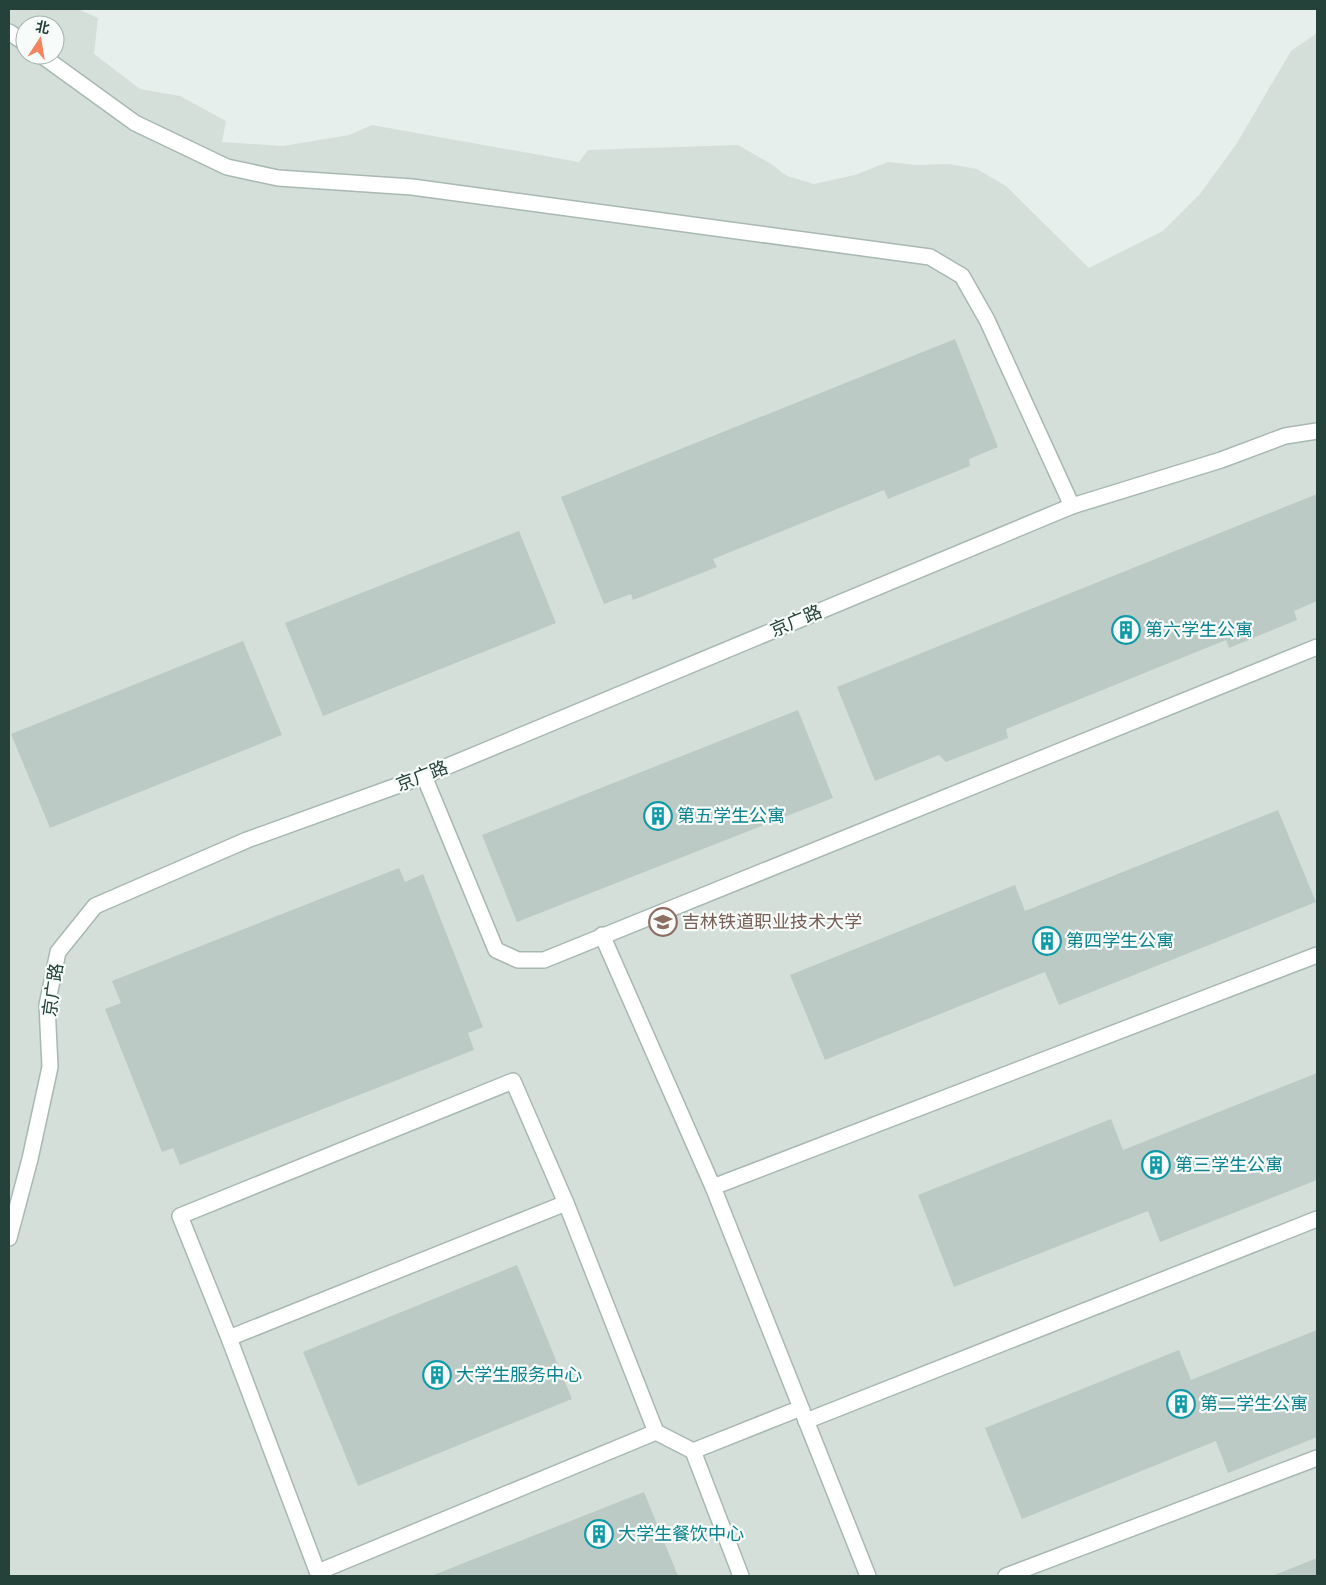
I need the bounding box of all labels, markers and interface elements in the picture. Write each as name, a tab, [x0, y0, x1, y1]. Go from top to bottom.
north arrow	[15, 15, 65, 65]
text: 北	[34, 15, 52, 39]
street label: 京广路	[766, 598, 826, 644]
building icon: 第六学生公寓	[1111, 615, 1141, 645]
place label: 第六学生公寓	[1145, 616, 1253, 643]
street label: 京广路	[392, 753, 452, 798]
building icon: 第五学生公寓	[643, 801, 673, 831]
place label: 第五学生公寓	[677, 802, 785, 829]
school or university icon: 吉林铁道职业技术大学	[648, 907, 678, 937]
place label: 吉林铁道职业技术大学	[682, 908, 862, 935]
building icon: 第四学生公寓	[1032, 926, 1062, 956]
place label: 第四学生公寓	[1066, 927, 1174, 954]
street label: 京广路	[35, 961, 70, 1019]
building icon: 第三学生公寓	[1141, 1150, 1171, 1180]
place label: 第三学生公寓	[1175, 1151, 1283, 1178]
building icon: 大学生服务中心	[422, 1360, 452, 1390]
place label: 大学生服务中心	[456, 1361, 582, 1388]
building icon: 第二学生公寓	[1166, 1389, 1196, 1419]
place label: 第二学生公寓	[1200, 1390, 1308, 1417]
building icon: 大学生餐饮中心	[584, 1519, 614, 1549]
place label: 大学生餐饮中心	[618, 1520, 744, 1547]

